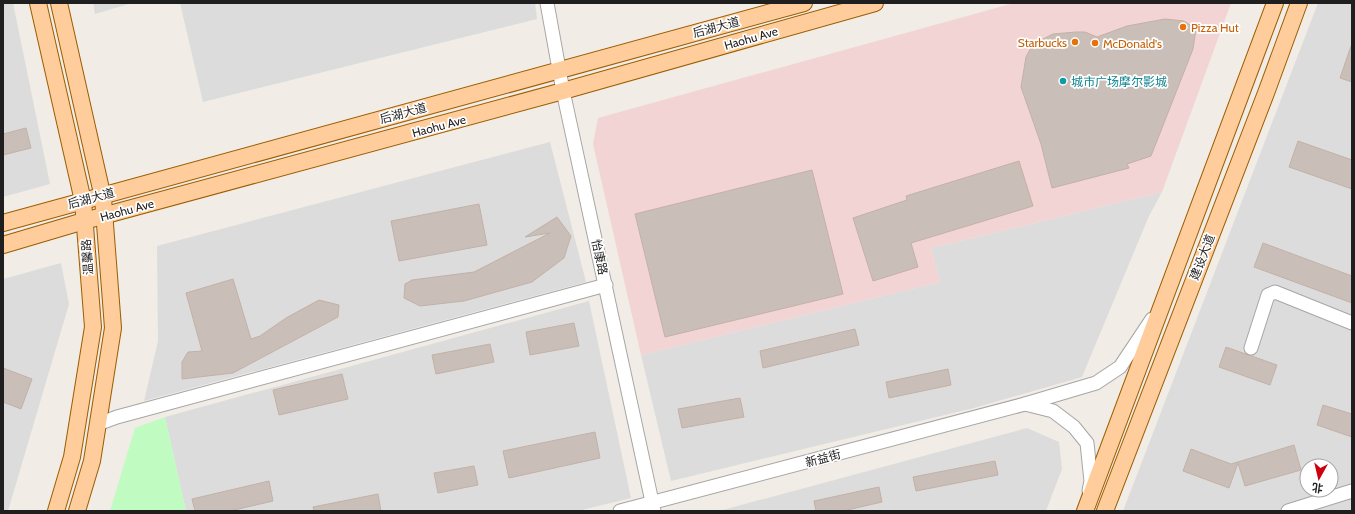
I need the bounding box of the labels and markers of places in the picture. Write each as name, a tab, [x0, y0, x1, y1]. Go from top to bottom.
place label: Pizza Hut	[1191, 20, 1239, 35]
marker: Pizza Hut	[1178, 22, 1188, 32]
place label: Starbucks	[1018, 35, 1067, 50]
place label: McDonald's	[1103, 36, 1162, 51]
marker: Starbucks	[1070, 37, 1080, 47]
marker: McDonald's	[1090, 38, 1100, 48]
place label: 城市广场摩尔影城	[1071, 74, 1167, 89]
marker: 城市广场摩尔影城	[1058, 76, 1068, 86]

